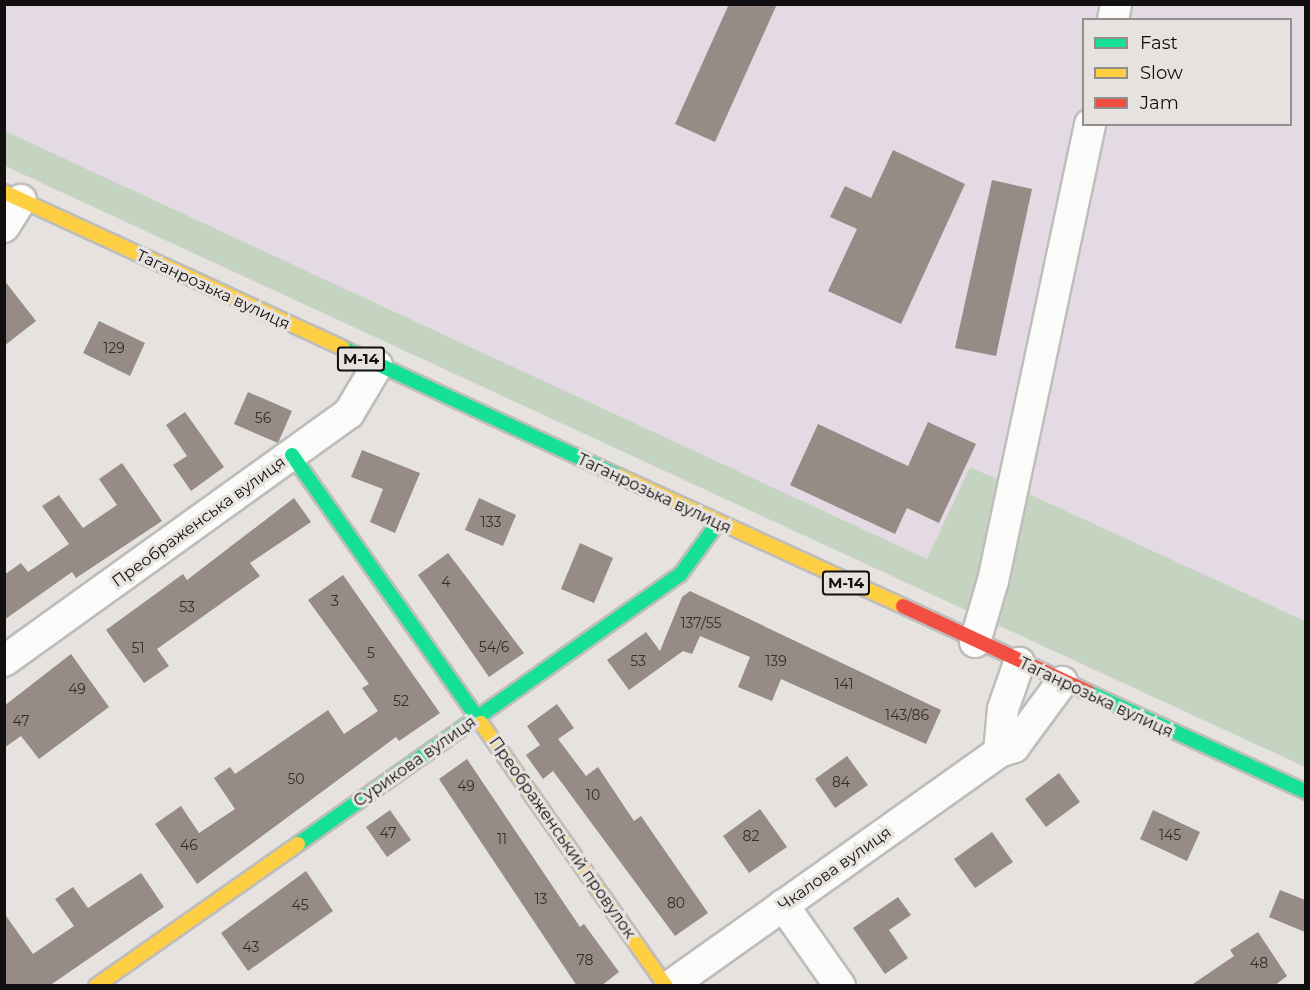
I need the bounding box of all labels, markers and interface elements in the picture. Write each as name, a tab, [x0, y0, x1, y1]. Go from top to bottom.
legend	[1082, 18, 1292, 126]
text: Fast	[1140, 32, 1178, 54]
text: Slow	[1140, 62, 1183, 84]
text: Jam	[1140, 92, 1179, 114]
street label: Таганрозька вулиця	[133, 246, 293, 334]
house number: 129	[103, 340, 125, 356]
road number: М-14	[336, 347, 386, 371]
house number: 56	[255, 410, 271, 426]
street label: Таганрозька вулиця	[574, 450, 734, 538]
street label: Преображенська вулиця	[109, 453, 289, 591]
house number: 133	[481, 514, 501, 530]
road number: М-14	[820, 571, 872, 595]
house number: 4	[441, 574, 451, 590]
house number: 3	[331, 593, 339, 609]
house number: 53	[179, 599, 195, 615]
house number: 137/55	[681, 615, 721, 631]
house number: 54/6	[479, 639, 509, 655]
house number: 51	[132, 640, 144, 656]
house number: 5	[367, 645, 375, 661]
house number: 53	[630, 653, 646, 669]
house number: 139	[765, 653, 787, 669]
street label: Таганрозька вулиця	[1016, 654, 1176, 742]
house number: 141	[834, 676, 854, 692]
house number: 49	[68, 681, 86, 697]
house number: 52	[393, 693, 409, 709]
house number: 143/86	[885, 707, 929, 723]
house number: 47	[13, 713, 29, 729]
street label: Сурикова вулиця	[350, 713, 480, 811]
street label: Преображенський провулок	[485, 733, 639, 943]
house number: 50	[287, 771, 305, 787]
house number: 84	[832, 774, 850, 790]
house number: 49	[457, 778, 475, 794]
house number: 10	[586, 787, 600, 803]
street label: Чкалова вулиця	[775, 823, 895, 915]
house number: 47	[380, 825, 396, 841]
house number: 145	[1159, 827, 1181, 843]
house number: 82	[743, 828, 759, 844]
house number: 11	[497, 831, 507, 847]
house number: 46	[180, 837, 198, 853]
house number: 13	[535, 891, 547, 907]
house number: 80	[667, 895, 685, 911]
house number: 45	[291, 897, 309, 913]
house number: 43	[243, 939, 259, 955]
house number: 78	[577, 952, 593, 968]
house number: 48	[1250, 955, 1268, 971]

